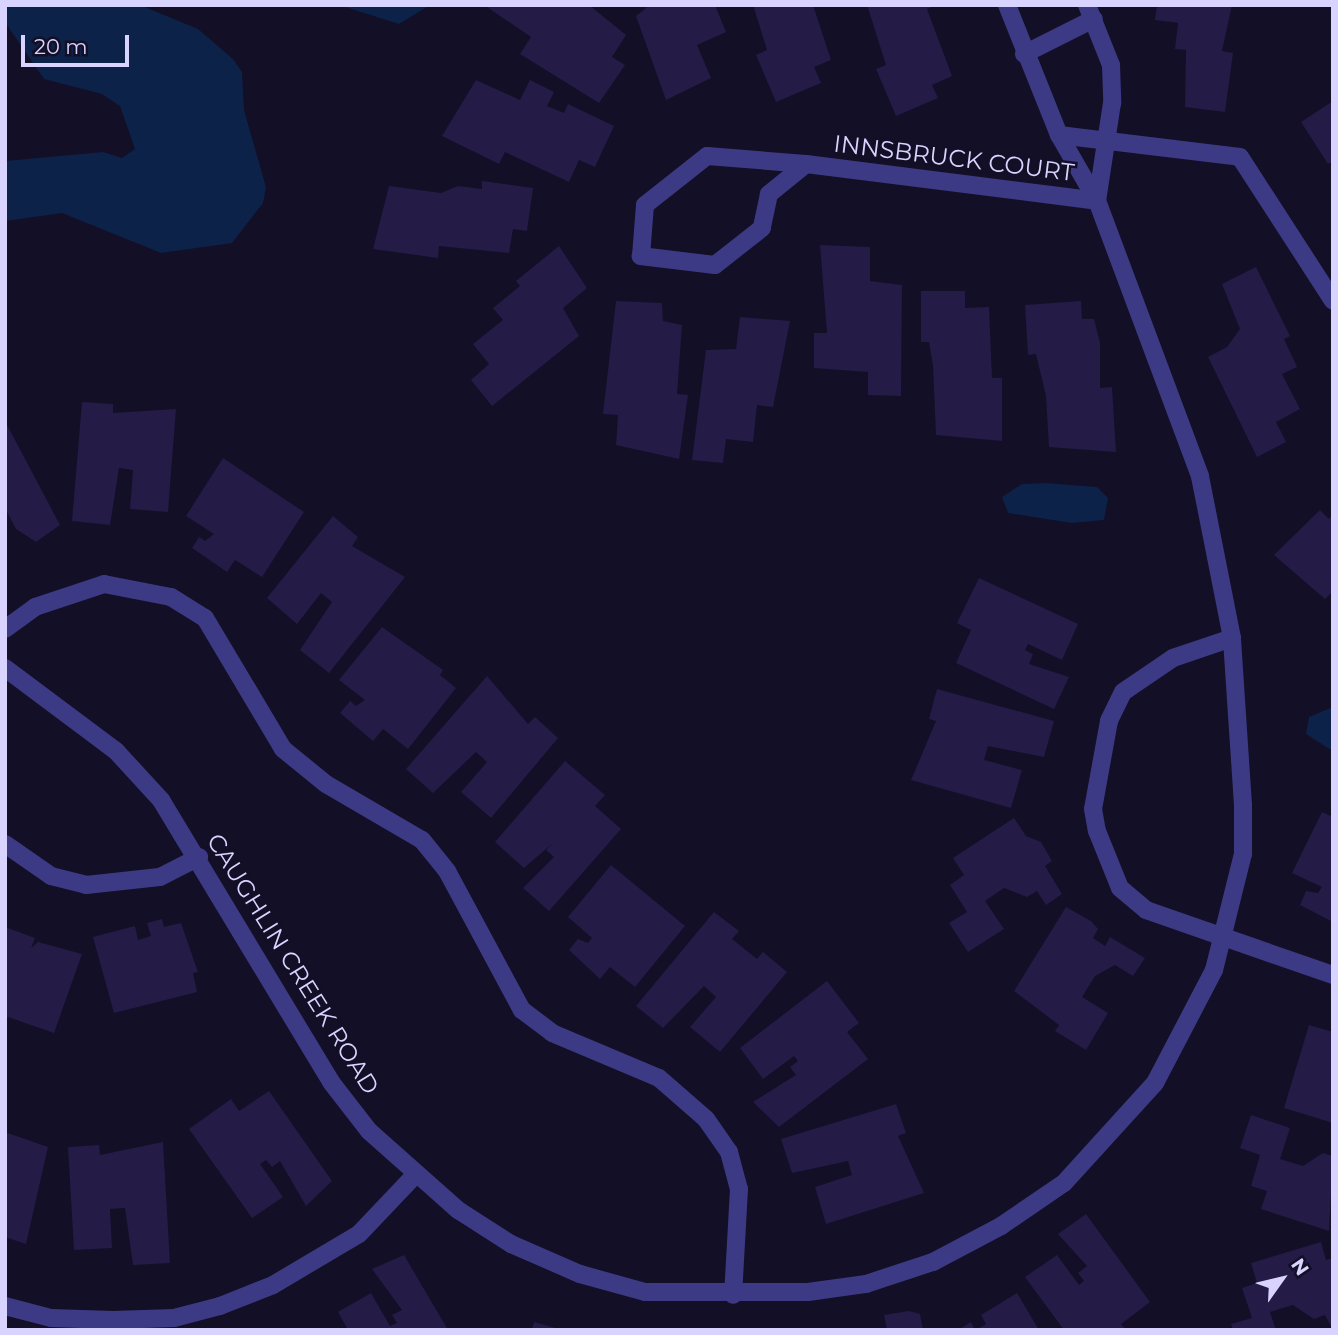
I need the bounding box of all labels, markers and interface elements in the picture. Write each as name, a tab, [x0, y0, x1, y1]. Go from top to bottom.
scale bar	[24, 21, 133, 65]
text: 20 m	[34, 34, 88, 59]
street label: INNSBRUCK COURT	[832, 129, 1076, 187]
street label: CAUGHLIN CREEK ROAD	[201, 828, 385, 1100]
north arrow	[1247, 1244, 1317, 1314]
text: N	[1286, 1254, 1314, 1280]

